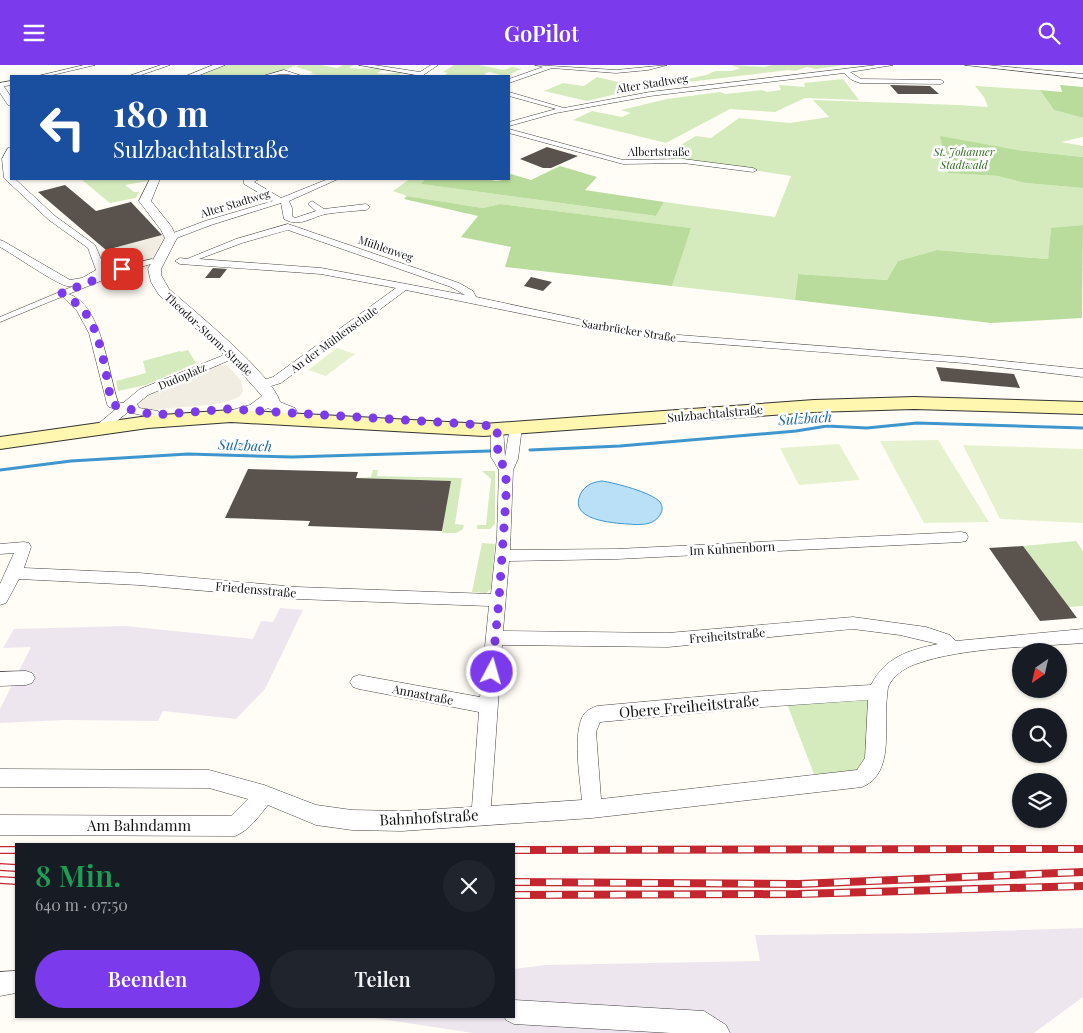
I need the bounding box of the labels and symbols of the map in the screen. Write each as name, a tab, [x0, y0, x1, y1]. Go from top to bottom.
street label: Alter Stadtweg	[614, 70, 689, 96]
street label: Albertstraße	[627, 144, 690, 159]
park label: St. Johanner Stadtwald	[933, 144, 995, 172]
street label: Alter Stadtweg	[197, 185, 272, 221]
street label: Mühlenweg	[357, 232, 416, 264]
pin	[101, 248, 143, 290]
street label: Theodor-Storm-Straße	[162, 289, 257, 379]
street label: An der Mühlenschule	[286, 302, 381, 376]
street label: Saarbrücker Straße	[581, 315, 678, 345]
street label: Dudoplatz	[156, 359, 208, 393]
street label: Sulzbachtalstraße	[667, 401, 763, 425]
water label: Sulzbach	[777, 407, 832, 429]
water label: Sulzbach	[217, 435, 272, 455]
street label: Im Kuhnenborn	[689, 538, 775, 558]
street label: Friedensstraße	[215, 577, 297, 601]
street label: Freiheitstraße	[688, 624, 766, 646]
north arrow	[1012, 643, 1068, 697]
position arrow	[465, 645, 517, 697]
street label: Annastraße	[390, 680, 455, 708]
street label: Obere Freiheitstraße	[618, 690, 760, 722]
street label: Bahnhofstraße	[379, 804, 479, 830]
street label: Am Bahndamm	[86, 815, 192, 835]

